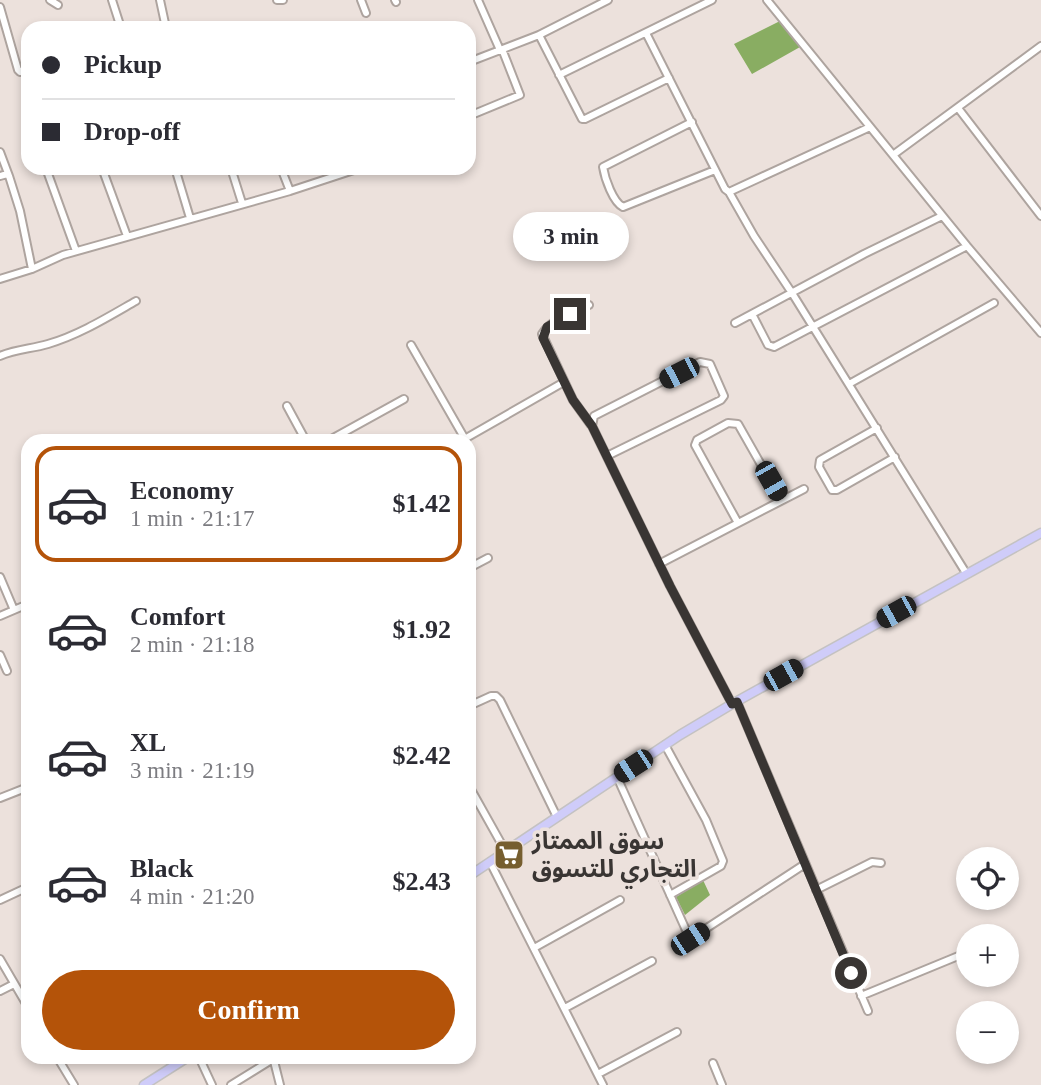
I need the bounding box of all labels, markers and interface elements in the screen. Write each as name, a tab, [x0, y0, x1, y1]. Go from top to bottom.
text: Pickup	[84, 50, 162, 79]
text: Drop-off	[84, 117, 180, 146]
callout: 3 min	[512, 212, 628, 262]
text: 3 min	[543, 224, 599, 249]
route end	[554, 298, 586, 330]
car	[656, 354, 703, 392]
car	[752, 458, 791, 504]
icon: car	[46, 473, 109, 536]
text: Economy	[130, 476, 234, 505]
text: $1.42	[393, 489, 451, 518]
text: 1 min · 21:17	[130, 506, 255, 531]
car	[873, 593, 920, 631]
icon: car	[46, 599, 109, 662]
text: Comfort	[130, 602, 225, 631]
text: $1.92	[393, 615, 451, 644]
text: 2 min · 21:18	[130, 632, 255, 657]
car	[760, 656, 807, 694]
icon: car	[46, 725, 109, 788]
text: XL	[130, 728, 166, 757]
text: $2.42	[393, 741, 451, 770]
car	[610, 746, 657, 786]
text: 3 min · 21:19	[130, 758, 255, 783]
place label: سوق الممتاز التجاري للتسوق	[531, 828, 697, 889]
supermarket icon: سوق الممتاز التجاري للتسوق	[492, 838, 526, 872]
map controls	[956, 847, 1019, 1064]
button: locate	[956, 847, 1019, 910]
icon: car	[46, 851, 109, 914]
text: Black	[130, 854, 194, 883]
text: $2.43	[393, 867, 451, 896]
text: 4 min · 21:20	[130, 884, 255, 909]
car	[667, 919, 714, 959]
button: +	[956, 924, 1019, 987]
route start	[835, 957, 867, 989]
button: Confirm	[42, 970, 455, 1050]
button: −	[956, 1001, 1019, 1064]

